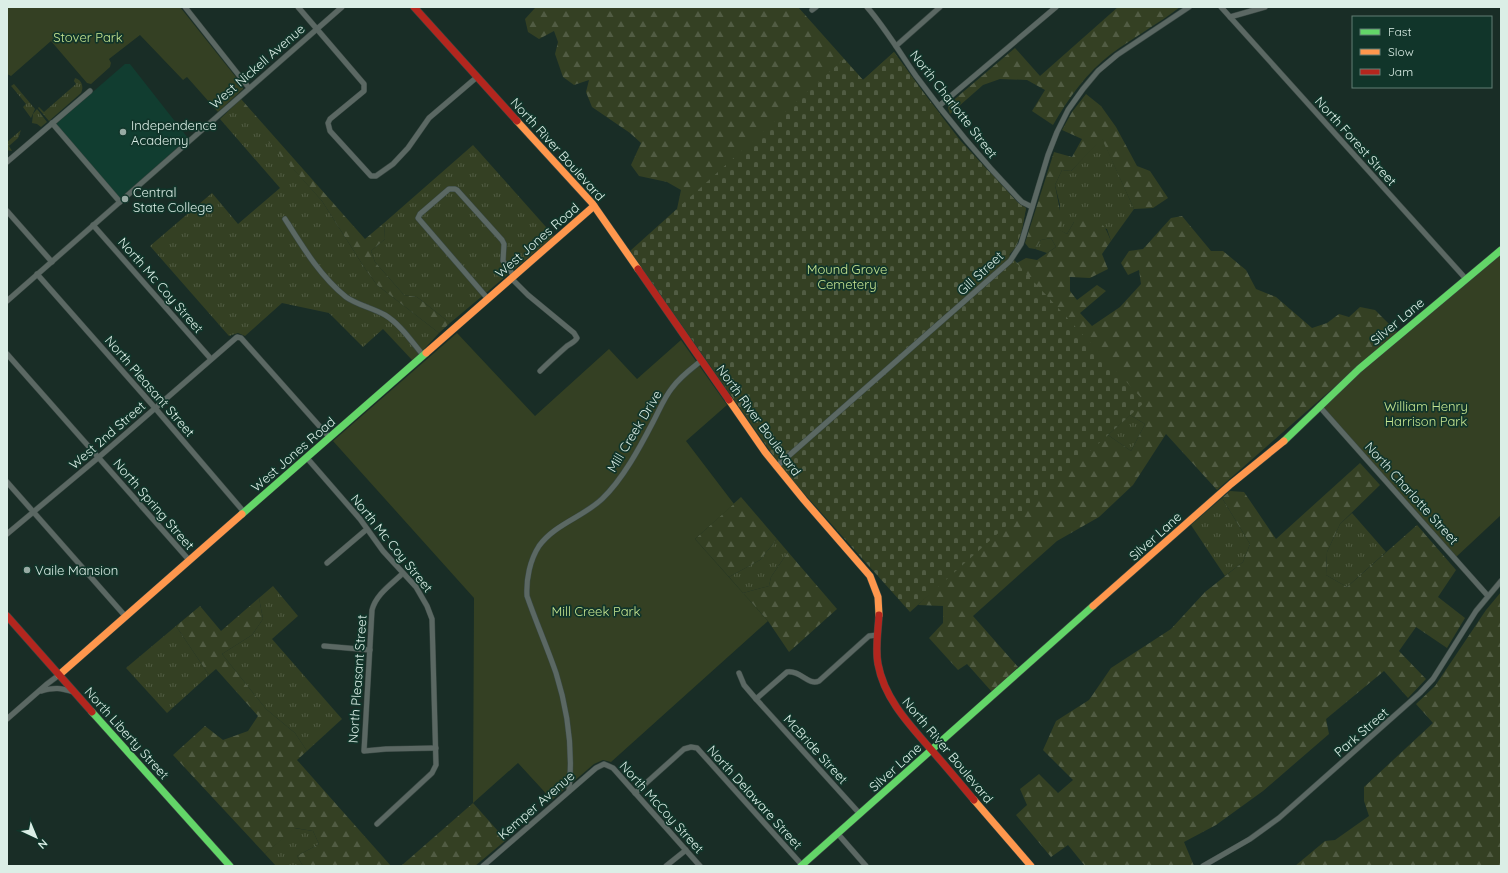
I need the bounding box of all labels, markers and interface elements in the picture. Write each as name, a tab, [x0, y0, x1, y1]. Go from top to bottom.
legend	[1352, 16, 1492, 88]
street label: West Nickell Avenue	[206, 20, 308, 112]
text: Fast	[1388, 24, 1412, 39]
park label: Stover Park	[53, 29, 123, 45]
text: Slow	[1388, 44, 1414, 59]
street label: North Charlotte Street	[907, 47, 1001, 161]
text: Jam	[1388, 64, 1413, 79]
street label: North Forest Street	[1312, 93, 1400, 189]
street label: North River Boulevard	[508, 94, 608, 204]
place label: Independence Academy	[131, 117, 217, 148]
marker: Independence Academy	[118, 127, 128, 137]
place label: Central State College	[133, 184, 213, 215]
marker: Central State College	[120, 194, 130, 204]
street label: West Jones Road	[492, 199, 582, 281]
street label: North Mc Coy Street	[115, 234, 207, 336]
street label: Gill Street	[954, 248, 1006, 298]
park label: Mound Grove Cemetery	[807, 261, 887, 292]
street label: Silver Lane	[1367, 294, 1427, 348]
street label: North Pleasant Street	[102, 332, 198, 440]
street label: North River Boulevard	[713, 361, 805, 479]
street label: Mill Creek Drive	[603, 387, 665, 475]
street label: West 2nd Street	[66, 398, 148, 472]
park label: William Henry Harrison Park	[1384, 398, 1468, 429]
street label: West Jones Road	[248, 413, 338, 495]
street label: North Charlotte Street	[1362, 438, 1462, 548]
street label: North Spring Street	[110, 455, 198, 553]
street label: North Mc Coy Street	[348, 491, 436, 595]
street label: Silver Lane	[1125, 508, 1185, 564]
place label: Vaile Mansion	[35, 562, 118, 578]
marker: Vaile Mansion	[22, 565, 32, 575]
park label: Mill Creek Park	[552, 603, 641, 619]
street label: North Pleasant Street	[345, 614, 369, 744]
street label: North Liberty Street	[81, 684, 173, 782]
street label: North River Boulevard	[899, 694, 997, 806]
street label: Park Street	[1331, 704, 1391, 760]
street label: McBride Street	[781, 711, 851, 787]
street label: Silver Lane	[865, 739, 925, 795]
street label: North Delaware Street	[704, 742, 806, 852]
street label: North McCoy Street	[617, 758, 707, 856]
street label: Kemper Avenue	[495, 767, 577, 843]
north arrow	[16, 817, 56, 857]
text: N	[35, 836, 51, 852]

